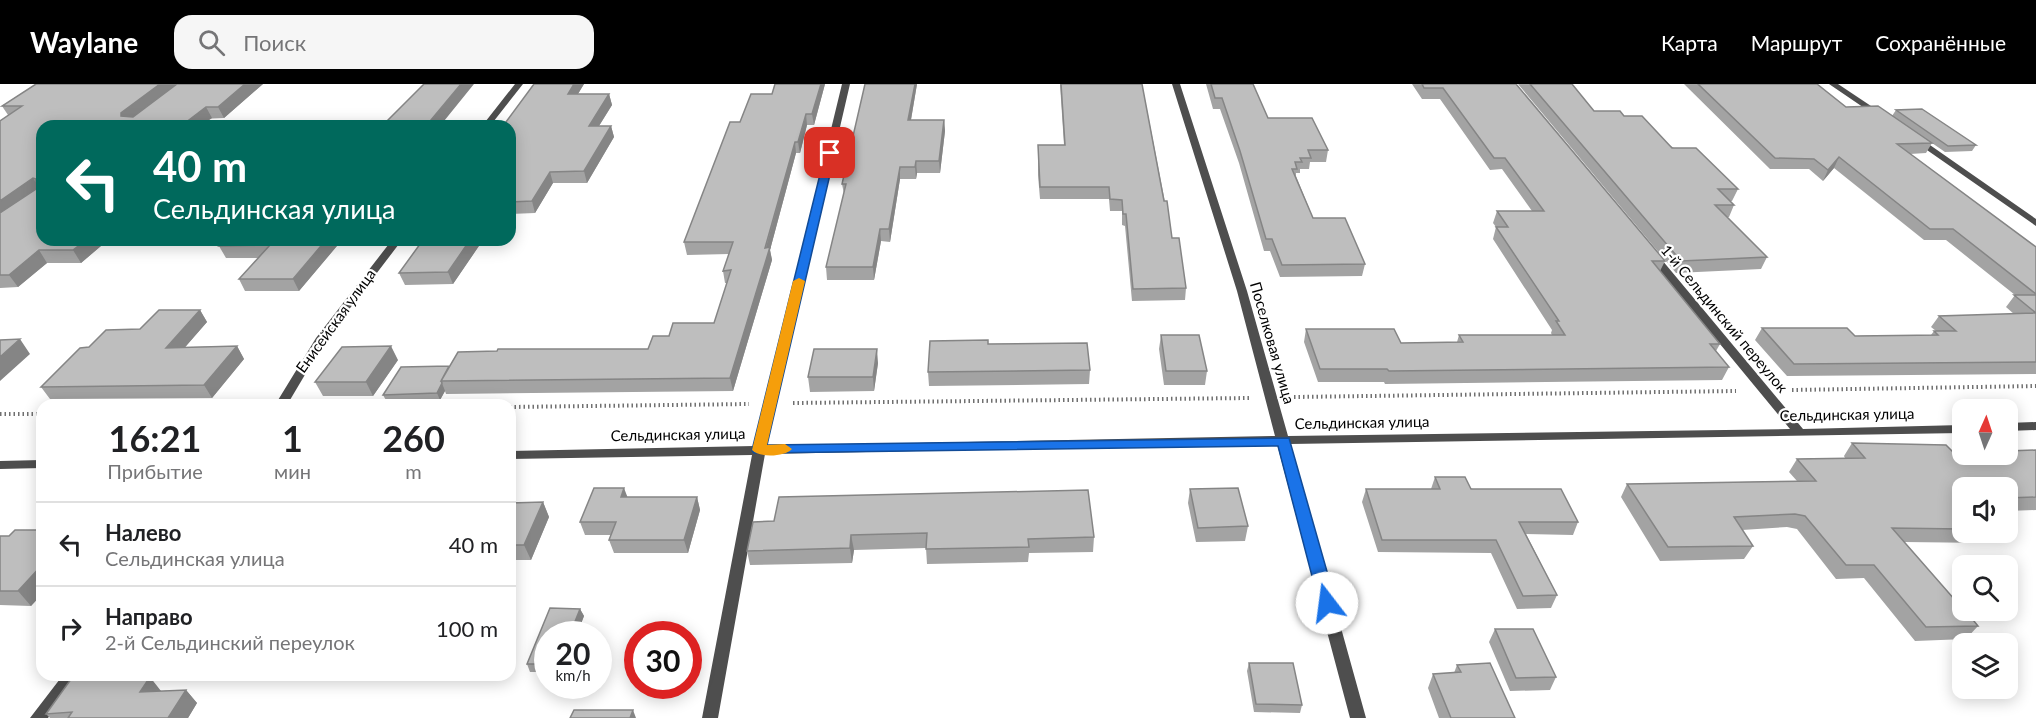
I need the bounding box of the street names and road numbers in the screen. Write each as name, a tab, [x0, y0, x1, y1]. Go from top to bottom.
street label: 1-й Сельдинский переулок	[1658, 241, 1792, 396]
street label: Енисейская улица	[292, 265, 379, 376]
street label: Поселковая улица	[1247, 280, 1299, 406]
street label: Сельдинская улица	[1779, 404, 1914, 424]
street label: Сельдинская улица	[1294, 412, 1429, 432]
street label: Сельдинская улица	[610, 424, 745, 444]

